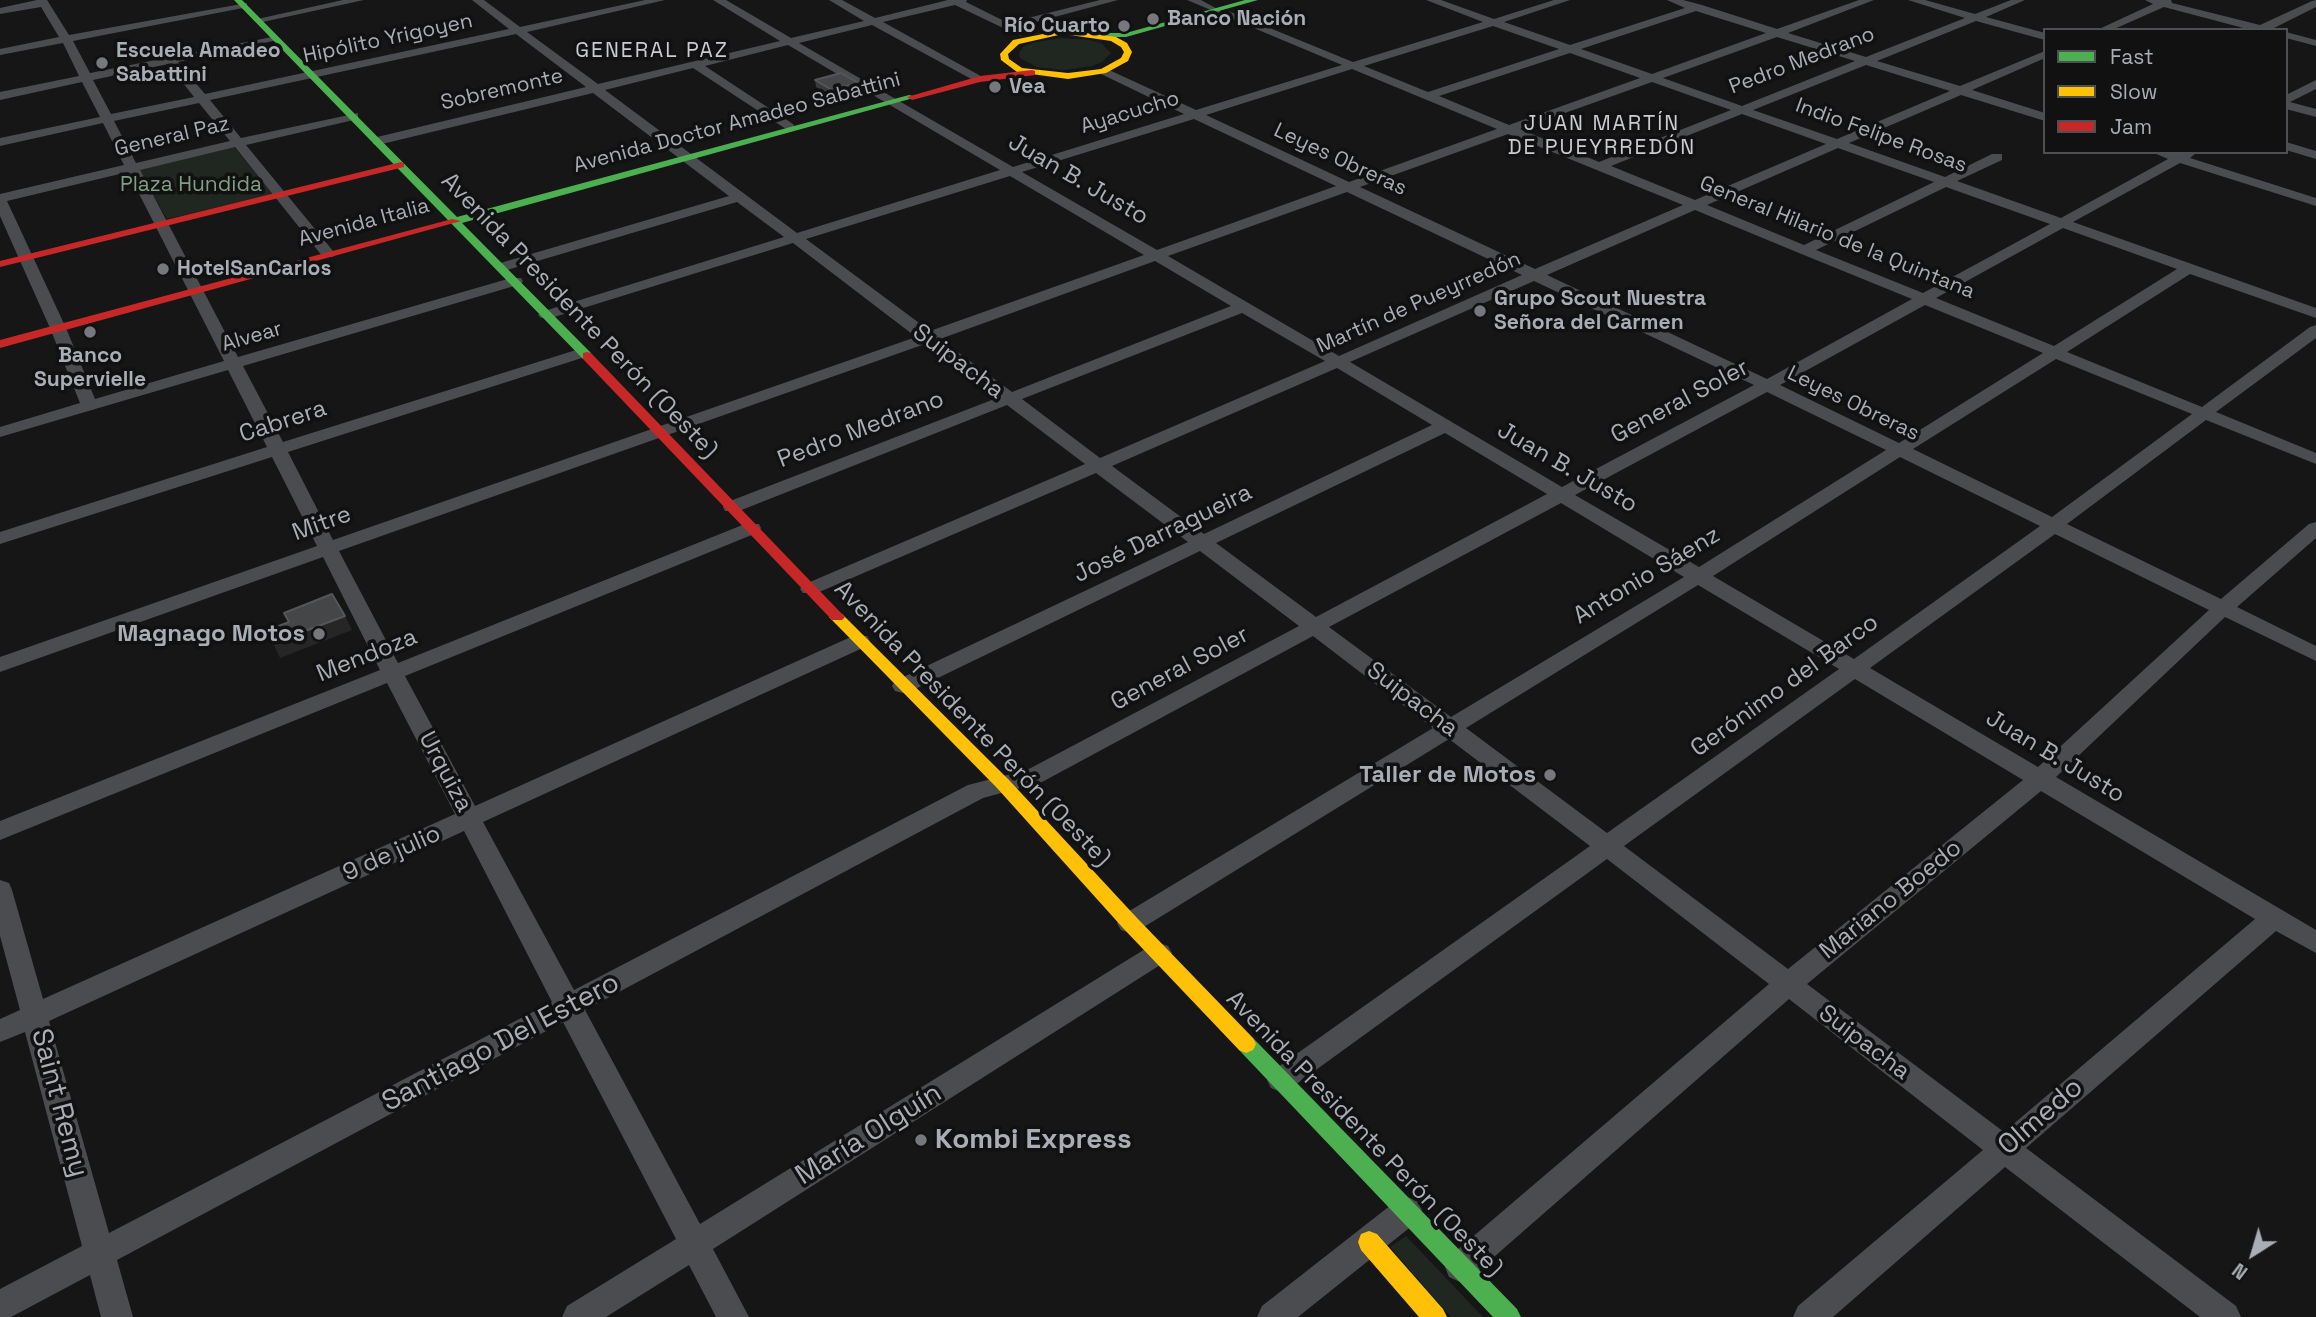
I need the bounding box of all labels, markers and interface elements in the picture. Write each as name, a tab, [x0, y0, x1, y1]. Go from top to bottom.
place label: Banco Nación	[1167, 6, 1306, 32]
street label: Hipólito Yrigoyen	[301, 9, 475, 69]
marker: Banco Nación	[1145, 11, 1161, 27]
place label: Río Cuarto	[1004, 13, 1110, 39]
marker: Río Cuarto	[1116, 18, 1132, 34]
street label: Pedro Medrano	[1726, 22, 1878, 100]
legend	[2043, 28, 2288, 154]
place label: Escuela Amadeo Sabattini	[116, 38, 281, 88]
district label: GENERAL PAZ	[577, 38, 727, 64]
text: Fast	[2110, 43, 2154, 70]
marker: Escuela Amadeo Sabattini	[94, 55, 110, 71]
street label: Sobremonte	[438, 64, 566, 116]
street label: Avenida Doctor Amadeo Sabattini	[571, 67, 903, 179]
place label: Vea	[1009, 74, 1046, 100]
text: Slow	[2110, 78, 2158, 105]
marker: Vea	[987, 79, 1003, 95]
street label: Ayacucho	[1078, 86, 1182, 140]
street label: Indio Felipe Rosas	[1792, 93, 1970, 179]
district label: JUAN MARTÍN DE PUEYRREDÓN	[1509, 111, 1695, 161]
street label: General Paz	[112, 112, 232, 162]
text: Jam	[2110, 113, 2152, 140]
street label: Leyes Obreras	[1270, 118, 1410, 202]
street label: Juan B. Justo	[1003, 128, 1153, 232]
street label: Avenida Presidente Perón (Oeste)	[435, 167, 723, 465]
street label: General Hilario de la Quintana	[1696, 171, 1978, 305]
park label: Plaza Hundida	[120, 172, 262, 198]
street label: Avenida Italia	[296, 193, 432, 253]
street label: Martín de Pueyrredón	[1313, 247, 1525, 359]
place label: HotelSanCarlos	[177, 256, 331, 282]
marker: HotelSanCarlos	[155, 261, 171, 277]
place label: Grupo Scout Nuestra Señora del Carmen	[1494, 286, 1706, 336]
marker: Grupo Scout Nuestra Señora del Carmen	[1472, 303, 1488, 319]
street label: Alvear	[219, 316, 285, 358]
street label: Suipacha	[907, 318, 1009, 406]
marker: Banco Supervielle	[82, 324, 98, 340]
place label: Banco Supervielle	[34, 343, 146, 393]
street label: General Soler	[1606, 354, 1754, 450]
street label: Leyes Obreras	[1783, 361, 1923, 447]
street label: Pedro Medrano	[774, 385, 948, 475]
street label: Cabrera	[236, 394, 330, 450]
street label: Juan B. Justo	[1492, 416, 1642, 520]
street label: José Darragueira	[1069, 478, 1257, 590]
street label: Mitre	[289, 500, 355, 548]
street label: Antonio Sáenz	[1568, 521, 1726, 631]
street label: Avenida Presidente Perón (Oeste)	[828, 575, 1116, 873]
street label: Gerónimo del Barco	[1686, 608, 1884, 764]
place label: Magnago Motos	[117, 620, 305, 648]
street label: General Soler	[1106, 621, 1254, 717]
street label: Mendoza	[313, 623, 421, 689]
marker: Magnago Motos	[311, 626, 327, 642]
street label: Suipacha	[1361, 656, 1463, 744]
street label: Juan B. Justo	[1980, 704, 2130, 810]
street label: Urquiza	[412, 727, 478, 817]
place label: Taller de Motos	[1359, 761, 1536, 789]
marker: Taller de Motos	[1542, 767, 1558, 783]
street label: 9 de julio	[339, 820, 445, 888]
street label: Mariano Boedo	[1814, 834, 1968, 966]
street label: Santiago Del Estero	[377, 966, 625, 1120]
street label: Avenida Presidente Perón (Oeste)	[1220, 985, 1508, 1283]
street label: Suipacha	[1813, 999, 1915, 1087]
street label: Saint Remy	[23, 1025, 95, 1181]
street label: Olmedo	[1992, 1071, 2090, 1163]
street label: María Olguín	[790, 1077, 948, 1193]
place label: Kombi Express	[935, 1123, 1132, 1157]
marker: Kombi Express	[913, 1132, 929, 1148]
north arrow	[2218, 1219, 2288, 1289]
text: N	[2227, 1257, 2253, 1285]

